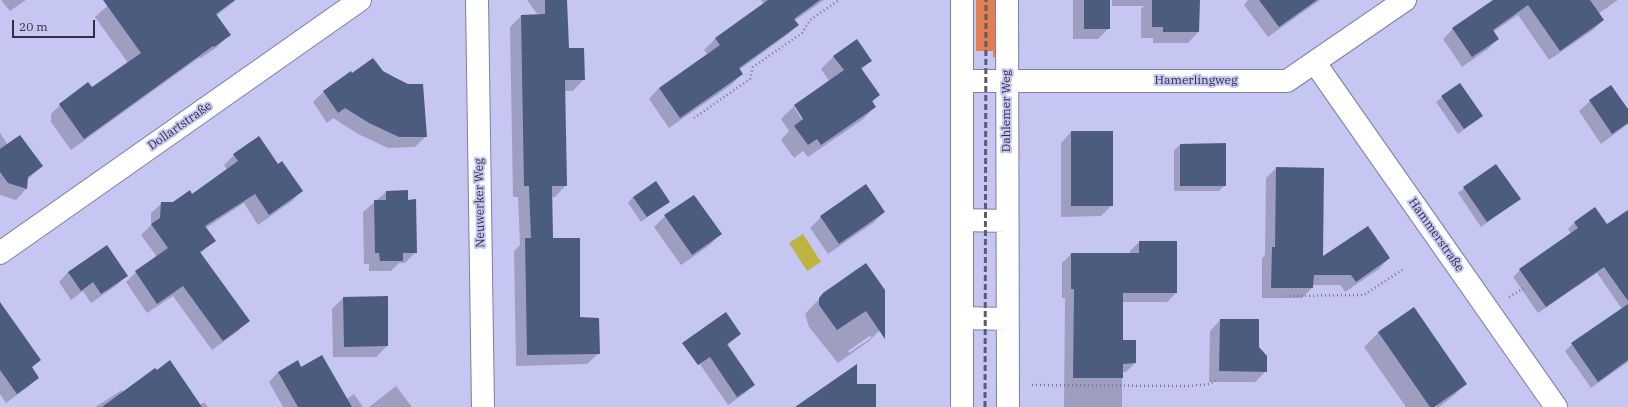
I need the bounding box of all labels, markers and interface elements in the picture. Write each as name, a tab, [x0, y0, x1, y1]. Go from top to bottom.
scale bar	[14, 12, 97, 38]
text: 20 m	[19, 19, 48, 34]
street label: Dahlemer Weg	[1000, 70, 1014, 152]
street label: Hamerlingweg	[1154, 74, 1238, 88]
street label: Dollartstraße	[145, 99, 215, 153]
street label: Neuwerker Weg	[472, 158, 488, 248]
street label: Hammerstraße	[1405, 195, 1467, 275]

